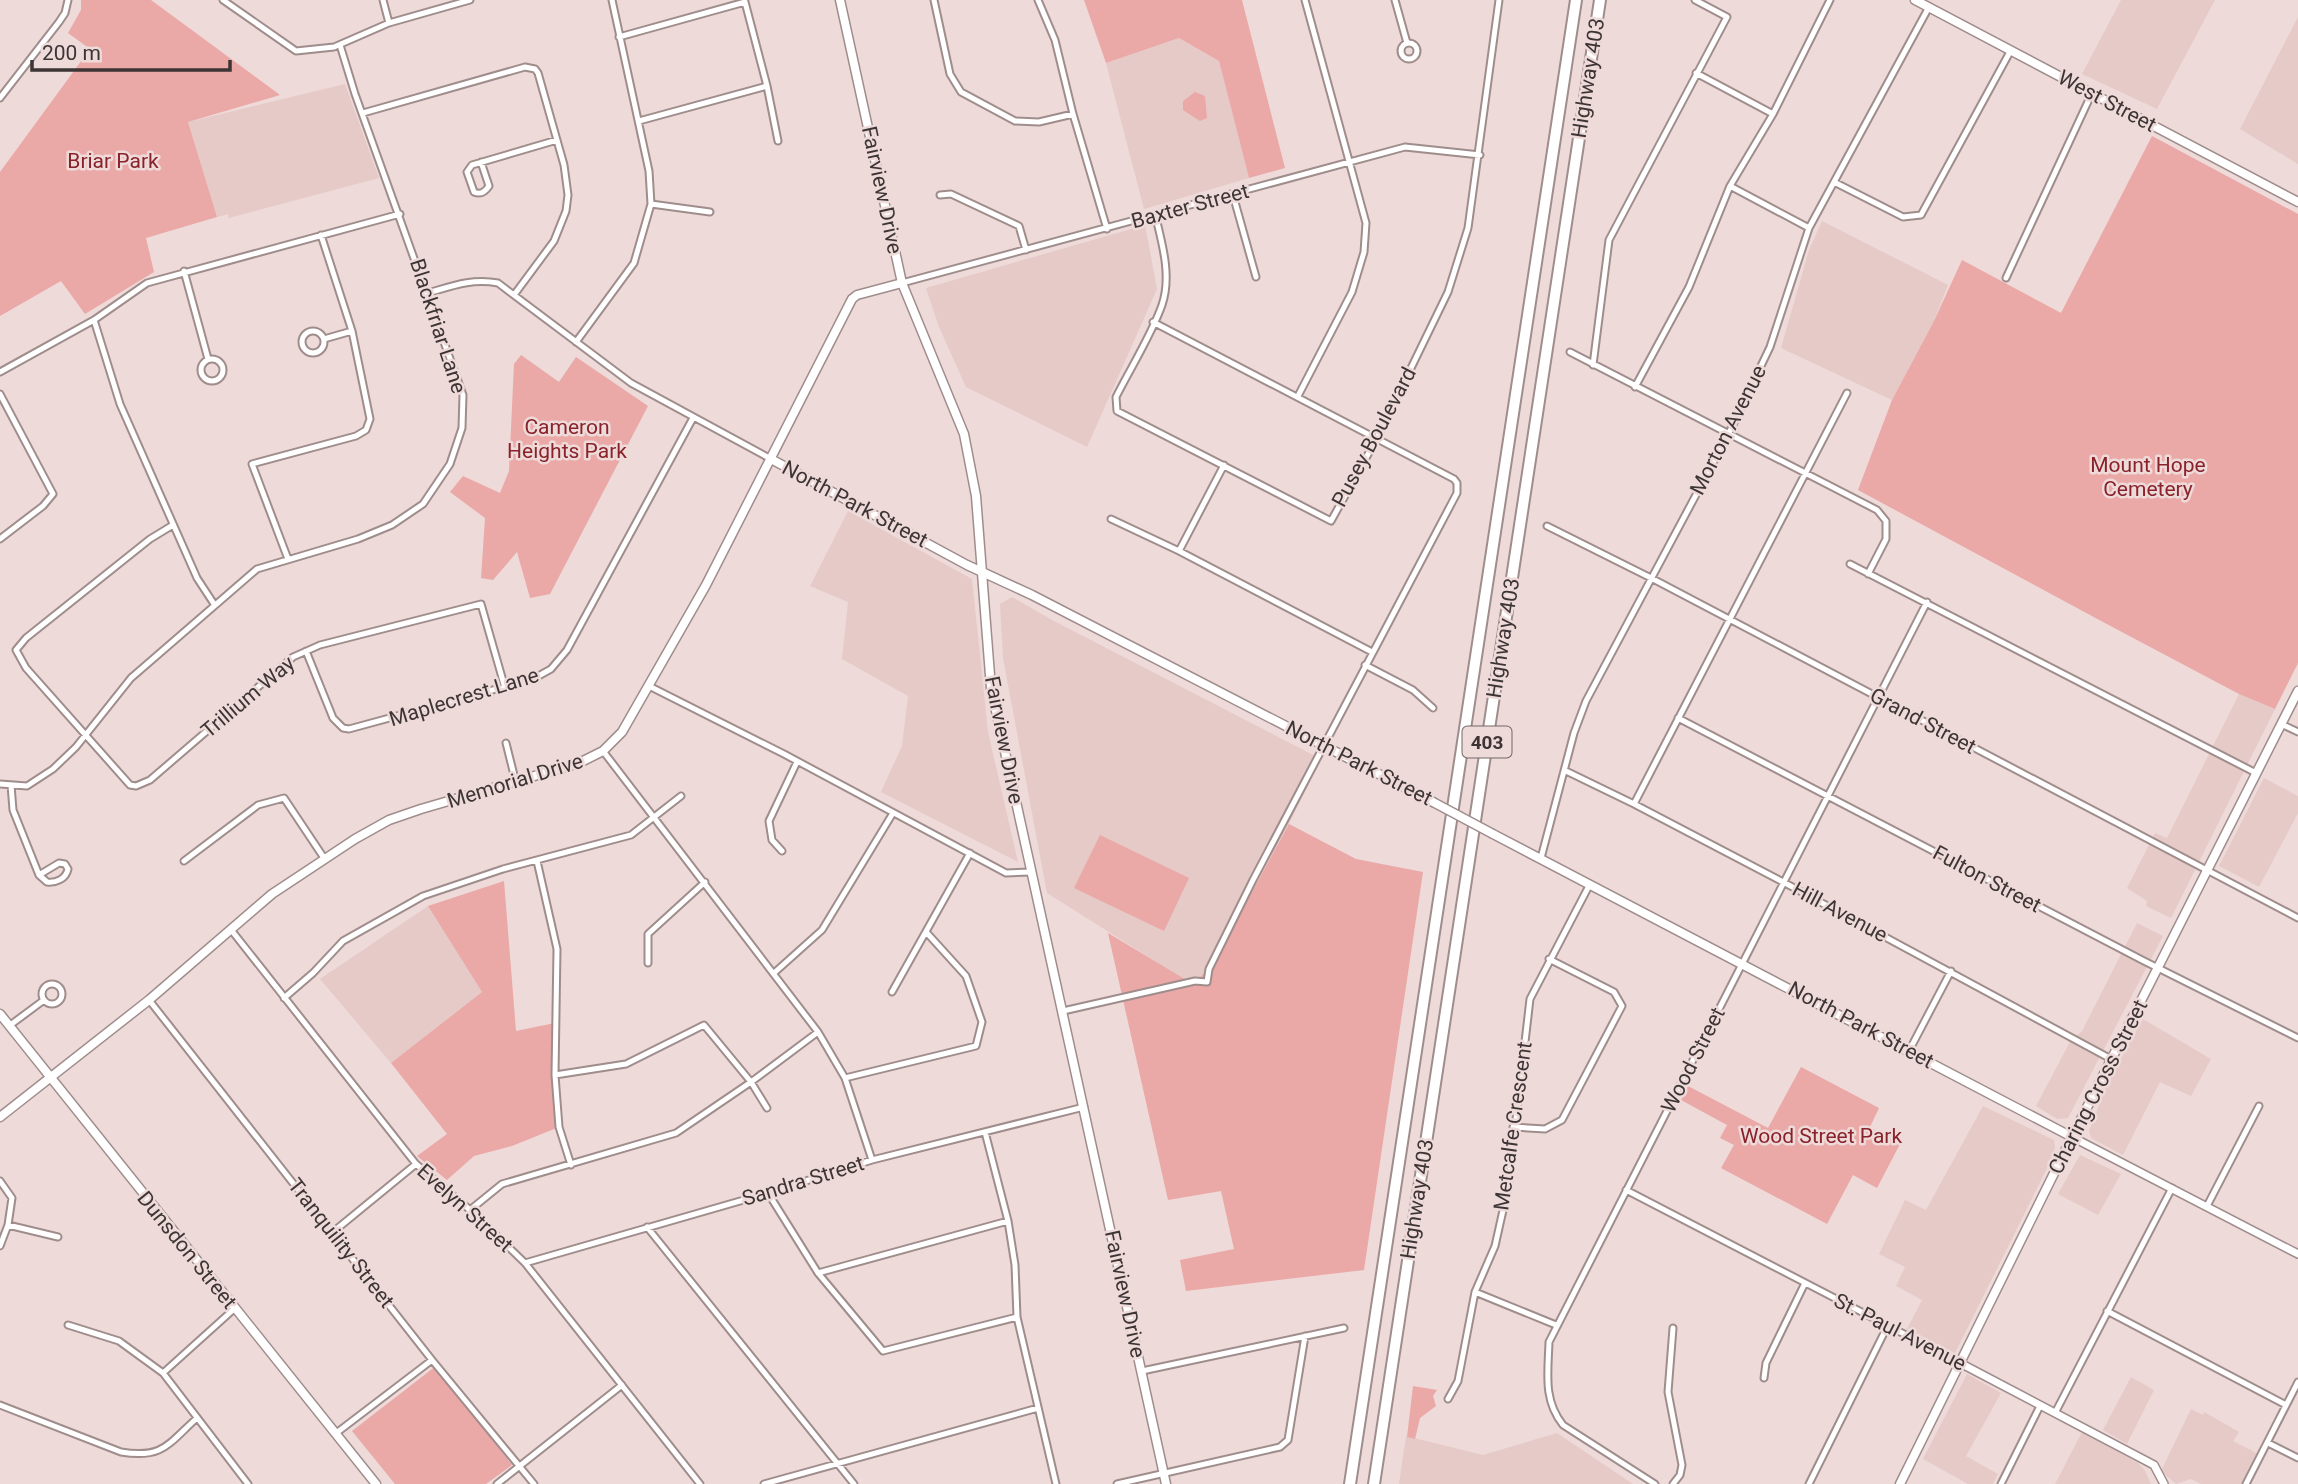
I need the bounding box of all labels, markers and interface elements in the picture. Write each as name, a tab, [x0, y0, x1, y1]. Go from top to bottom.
street label: Highway 403	[1567, 16, 1609, 140]
scale bar	[32, 28, 229, 72]
text: 200 m	[42, 41, 101, 65]
street label: West Street	[2054, 65, 2160, 137]
street label: Fairview Drive	[857, 124, 907, 256]
park label: Briar Park	[67, 149, 159, 173]
street label: Baxter Street	[1129, 179, 1251, 233]
street label: Blackfriar Lane	[405, 256, 471, 396]
street label: Morton Avenue	[1685, 361, 1771, 499]
street label: Pusey Boulevard	[1327, 363, 1421, 511]
park label: Cameron Heights Park	[507, 415, 627, 463]
park label: Mount Hope Cemetery	[2090, 453, 2206, 501]
street label: North Park Street	[778, 456, 932, 552]
street label: Highway 403	[1482, 576, 1524, 700]
street label: Trillium Way	[197, 651, 299, 743]
street label: Maplecrest Lane	[386, 663, 542, 731]
street label: Fairview Drive	[980, 674, 1028, 806]
street label: Grand Street	[1866, 683, 1980, 759]
street label: North Park Street	[1282, 716, 1436, 810]
road number: 403	[1462, 726, 1512, 758]
street label: Memorial Drive	[444, 749, 586, 813]
street label: Fulton Street	[1929, 840, 2045, 918]
street label: Hill Avenue	[1788, 877, 1892, 947]
street label: North Park Street	[1784, 977, 1938, 1073]
street label: Charing Cross Street	[2044, 996, 2152, 1178]
street label: Wood Street	[1656, 1003, 1730, 1117]
street label: Metcalfe Crescent	[1489, 1040, 1537, 1212]
park label: Wood Street Park	[1740, 1124, 1902, 1148]
street label: Highway 403	[1396, 1137, 1438, 1261]
street label: Sandra Street	[739, 1151, 867, 1211]
street label: Evelyn Street	[412, 1159, 518, 1257]
street label: Tranquility Street	[283, 1173, 399, 1313]
street label: Dunsdon Street	[132, 1187, 242, 1314]
street label: Fairview Drive	[1100, 1228, 1150, 1360]
street label: St. Paul Avenue	[1830, 1288, 1970, 1376]

